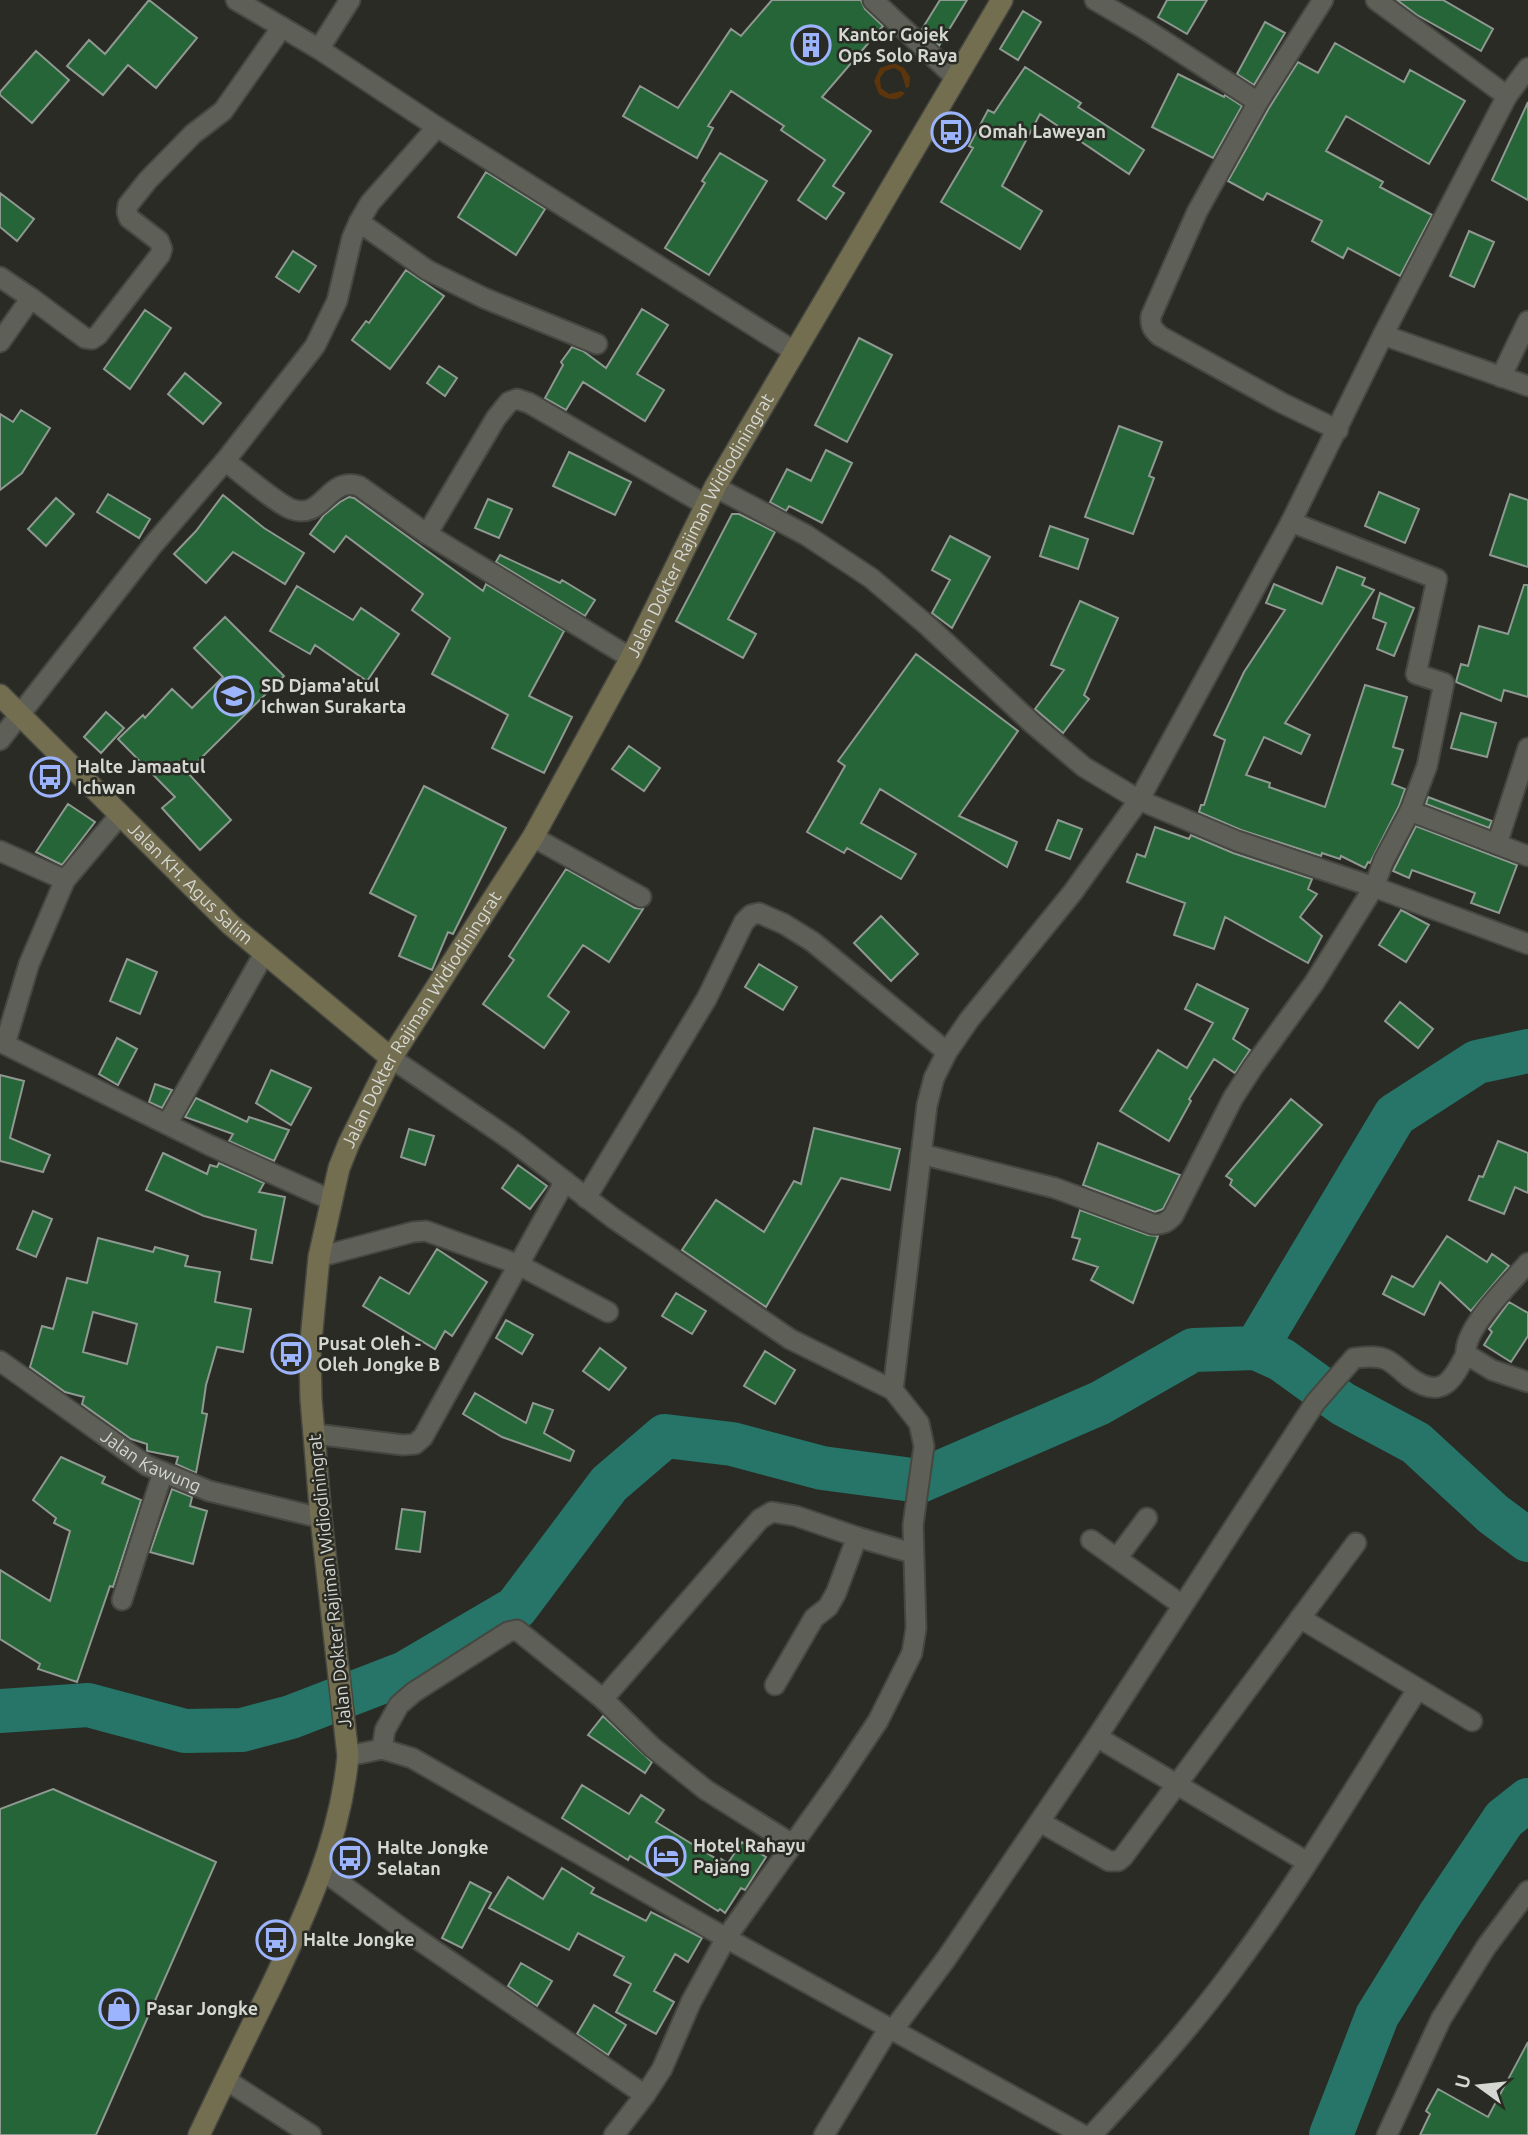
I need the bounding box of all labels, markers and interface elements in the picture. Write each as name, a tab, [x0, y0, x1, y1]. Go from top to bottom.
building icon: Kantor Gojek Ops Solo Raya	[790, 24, 832, 66]
place label: Kantor Gojek Ops Solo Raya	[838, 24, 958, 65]
bus stop icon: Omah Laweyan	[930, 111, 972, 153]
place label: Omah Laweyan	[978, 121, 1106, 141]
street label: Jalan Dokter Rajiman Widiodiningrat	[622, 390, 777, 660]
school or university icon: SD Djama'atul Ichwan Surakarta	[213, 675, 255, 717]
place label: SD Djama'atul Ichwan Surakarta	[261, 675, 406, 716]
bus stop icon: Halte Jamaatul Ichwan	[29, 756, 71, 798]
place label: Halte Jamaatul Ichwan	[77, 756, 206, 797]
street label: Jalan KH. Agus Salim	[125, 818, 257, 948]
street label: Jalan Dokter Rajiman Widiodiningrat	[337, 887, 505, 1151]
bus stop icon: Pusat Oleh - Oleh Jongke B	[270, 1333, 312, 1375]
place label: Pusat Oleh - Oleh Jongke B	[318, 1333, 440, 1374]
street label: Jalan Kawung	[98, 1425, 204, 1496]
street label: Jalan Dokter Rajiman Widiodiningrat	[304, 1433, 354, 1729]
hotel icon: Hotel Rahayu Pajang	[645, 1835, 687, 1877]
place label: Hotel Rahayu Pajang	[693, 1835, 806, 1876]
bus stop icon: Halte Jongke Selatan	[329, 1837, 371, 1879]
place label: Halte Jongke Selatan	[377, 1837, 489, 1878]
bus stop icon: Halte Jongke	[255, 1919, 297, 1961]
place label: Halte Jongke	[303, 1929, 415, 1949]
shop icon: Pasar Jongke	[98, 1988, 140, 2030]
place label: Pasar Jongke	[146, 1998, 258, 2018]
north arrow	[1444, 2051, 1514, 2121]
text: U	[1450, 2072, 1475, 2091]

